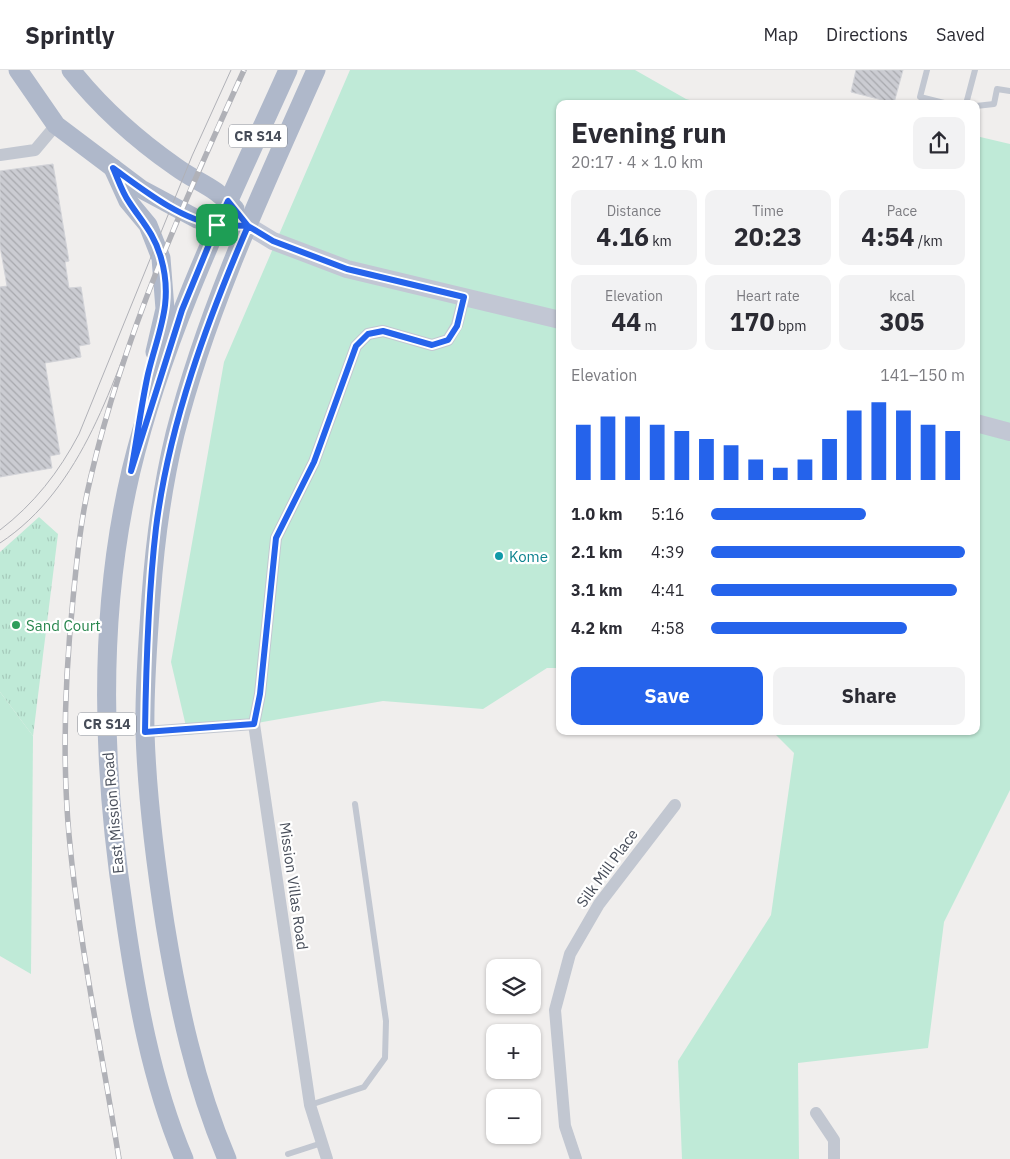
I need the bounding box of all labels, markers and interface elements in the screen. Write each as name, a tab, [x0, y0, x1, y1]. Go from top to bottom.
text: Sprintly	[25, 19, 115, 51]
text: Map	[763, 23, 798, 46]
text: Directions	[826, 23, 908, 46]
text: Saved	[936, 23, 985, 46]
text: Evening run	[571, 114, 727, 151]
button: share	[913, 117, 965, 169]
road number: CR S14	[229, 124, 287, 148]
text: 20:17 · 4 × 1.0 km	[571, 152, 703, 172]
text: Distance	[607, 202, 661, 220]
text: Time	[752, 202, 784, 220]
text: Pace	[887, 202, 917, 220]
pin	[196, 204, 238, 246]
icon: arrive	[203, 211, 231, 239]
text: 4.16	[596, 220, 649, 253]
text: 20:23	[734, 220, 802, 253]
text: 4:54	[861, 220, 914, 253]
text: km	[649, 232, 672, 250]
text: /km	[914, 232, 943, 250]
text: Elevation	[605, 287, 663, 305]
text: Heart rate	[736, 287, 800, 305]
text: kcal	[889, 287, 915, 305]
text: 44	[611, 305, 641, 338]
text: 170	[730, 305, 775, 338]
text: 305	[879, 305, 925, 338]
text: m	[641, 317, 657, 335]
text: bpm	[775, 317, 806, 335]
text: Elevation	[571, 365, 637, 385]
text: 141–150 m	[880, 365, 965, 385]
text: 1.0 km	[571, 504, 622, 524]
text: 5:16	[651, 504, 684, 524]
text: 2.1 km	[571, 542, 622, 562]
text: 4:39	[651, 542, 684, 562]
place label: Kome	[509, 547, 548, 566]
marker: Kome	[493, 550, 505, 562]
text: 3.1 km	[571, 580, 622, 600]
text: 4:41	[651, 580, 684, 600]
place label: Sand Court	[26, 616, 101, 635]
text: 4.2 km	[571, 618, 622, 638]
text: 4:58	[651, 618, 684, 638]
marker: Sand Court	[10, 619, 22, 631]
button: Save	[571, 667, 763, 725]
button: Share	[773, 667, 965, 725]
road number: CR S14	[78, 712, 136, 736]
street label: East Mission Road	[98, 751, 128, 875]
street label: Mission Villas Road	[276, 821, 312, 951]
street label: Silk Mill Place	[572, 825, 642, 911]
map controls	[486, 959, 541, 1144]
button: layers	[486, 959, 541, 1014]
button: +	[486, 1024, 541, 1079]
button: −	[486, 1089, 541, 1144]

